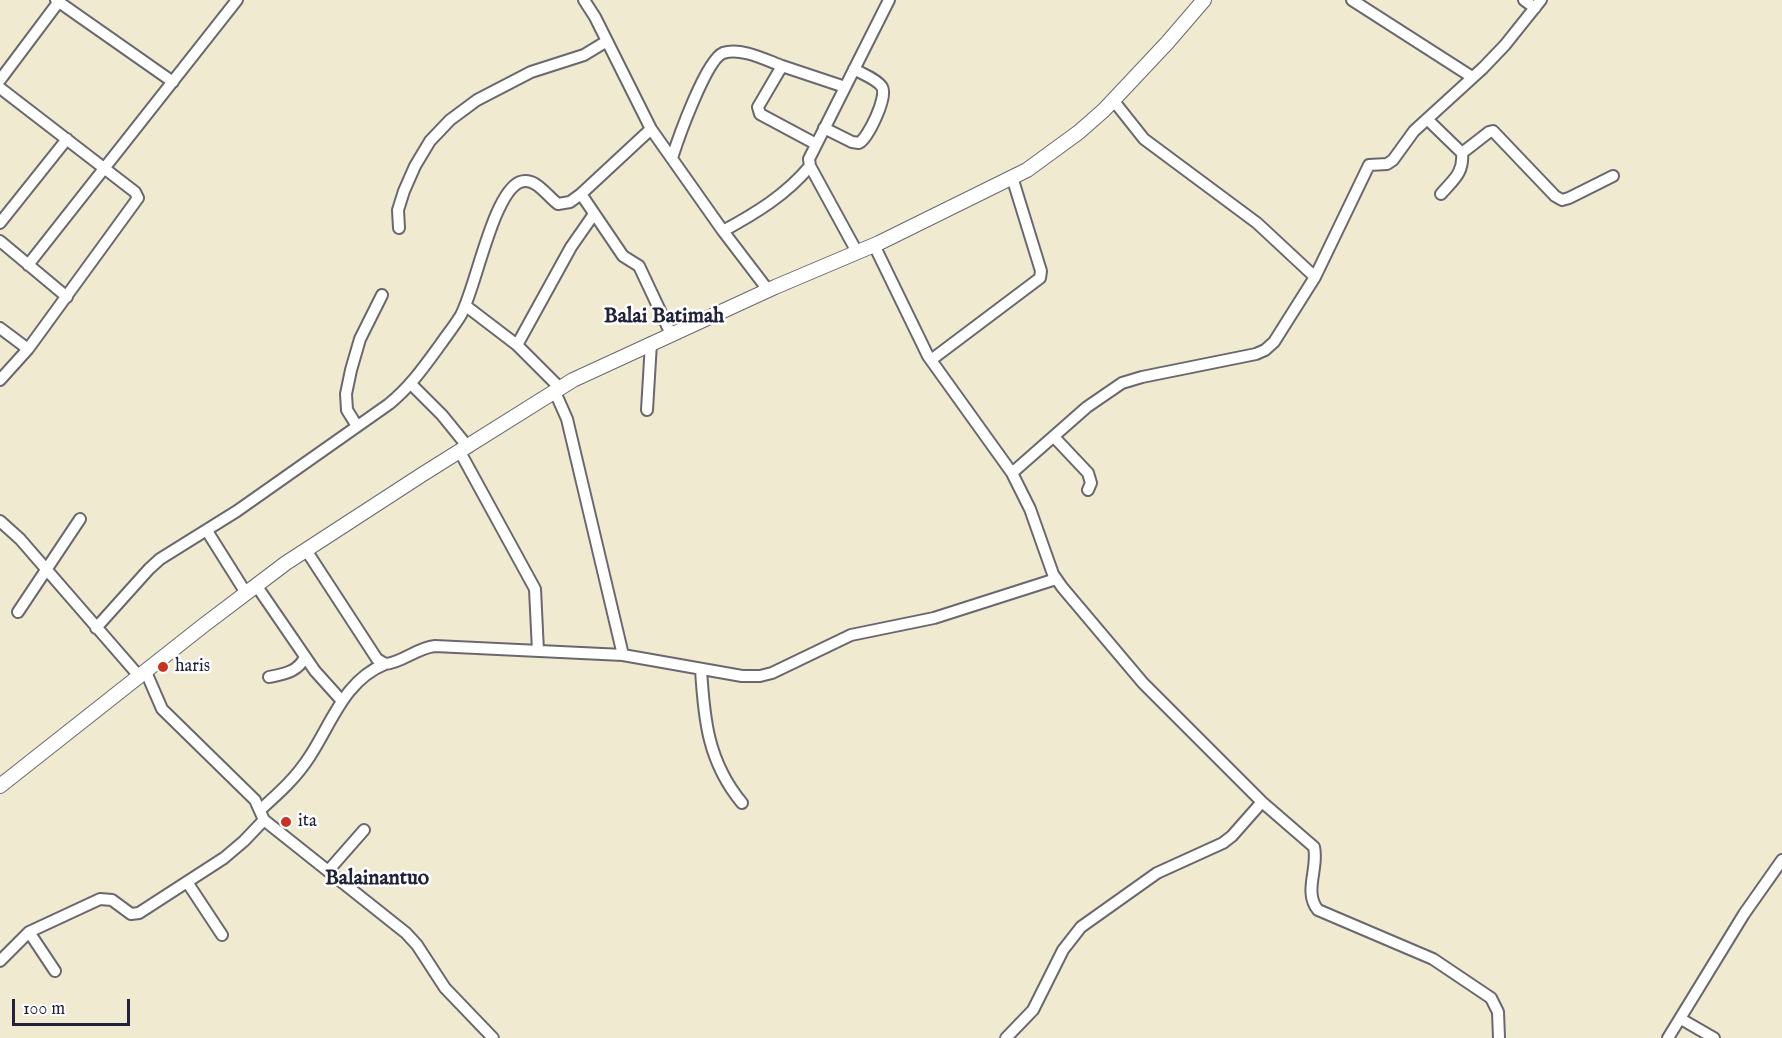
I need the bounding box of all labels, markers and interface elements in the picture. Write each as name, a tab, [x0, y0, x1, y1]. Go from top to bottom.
district label: Balai Batimah	[604, 305, 724, 331]
place label: haris	[175, 656, 210, 678]
marker: haris	[156, 660, 170, 674]
place label: ita	[298, 811, 317, 833]
marker: ita	[279, 815, 293, 829]
district label: Balainantuo	[325, 867, 429, 893]
scale bar	[15, 987, 134, 1025]
text: 100 m	[23, 998, 65, 1021]

